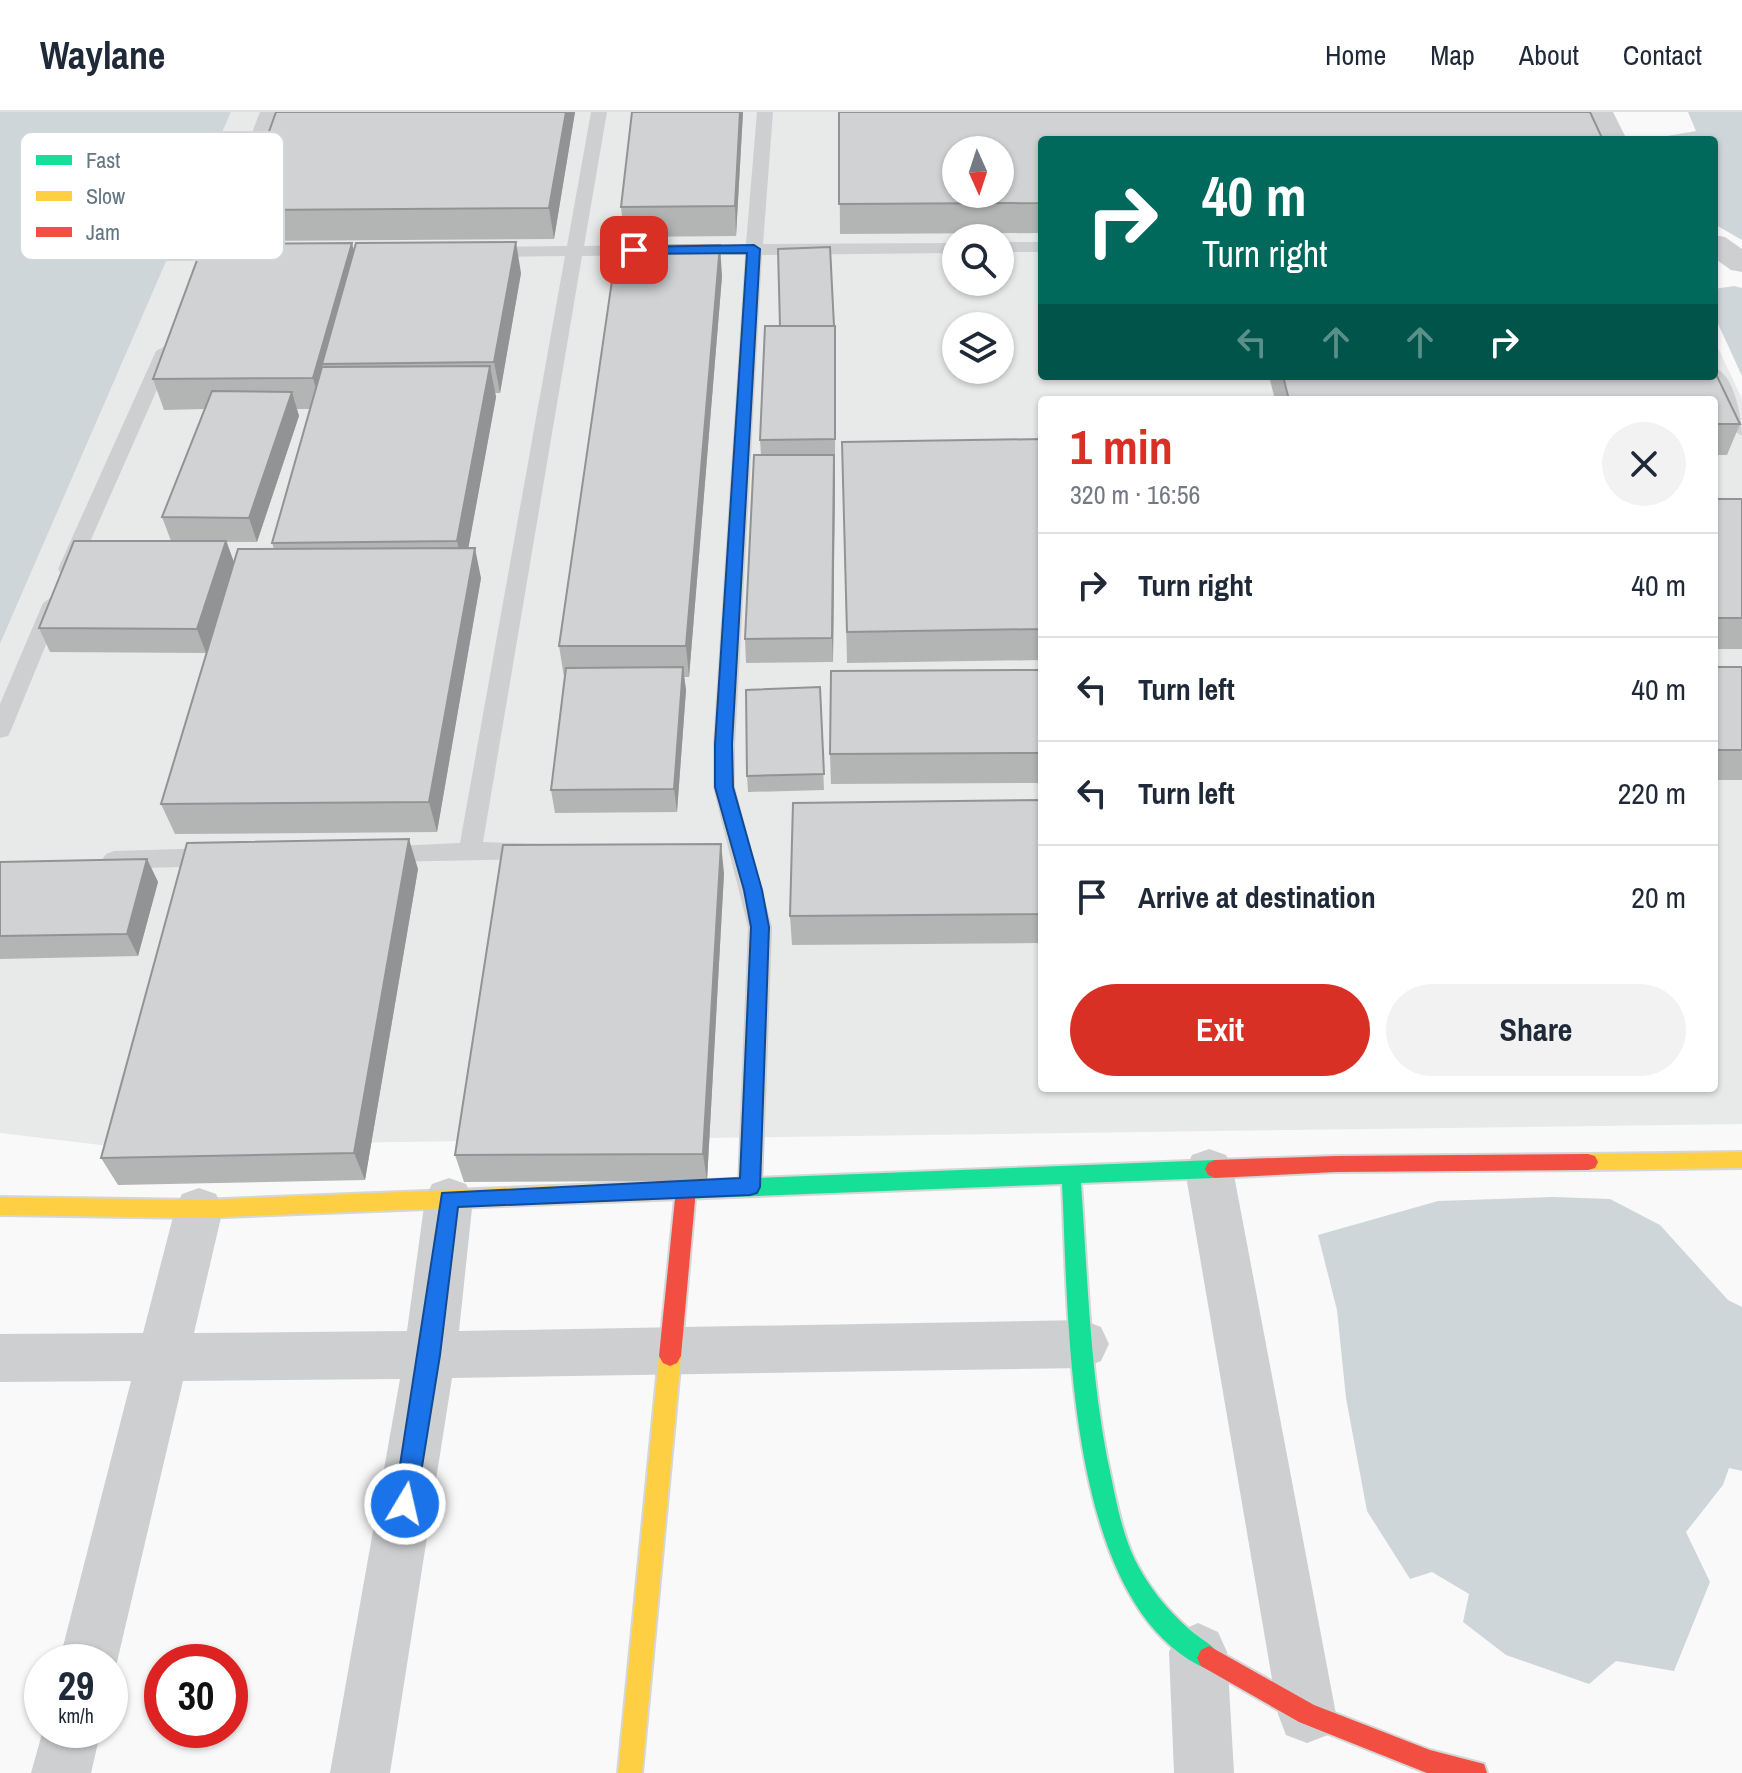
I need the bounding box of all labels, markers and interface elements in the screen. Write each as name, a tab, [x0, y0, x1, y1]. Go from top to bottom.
text: Waylane	[40, 30, 165, 81]
text: Home	[1325, 36, 1386, 74]
text: Map	[1430, 36, 1475, 74]
text: About	[1519, 36, 1579, 74]
text: Contact	[1623, 36, 1702, 74]
legend	[20, 132, 284, 260]
north arrow	[942, 136, 1014, 208]
map controls	[942, 136, 1014, 384]
text: Fast	[86, 145, 120, 175]
text: 40 m	[1202, 158, 1307, 233]
icon: right	[1070, 168, 1174, 272]
text: Slow	[86, 181, 125, 211]
pin	[600, 216, 668, 284]
text: Jam	[86, 217, 120, 247]
button: search	[942, 224, 1014, 296]
icon: arrive	[612, 228, 656, 272]
text: Turn right	[1202, 230, 1327, 278]
button: layers	[942, 312, 1014, 384]
icon: left	[1230, 320, 1274, 364]
icon: ahead	[1314, 320, 1358, 364]
icon: ahead	[1398, 320, 1442, 364]
icon: right	[1482, 320, 1526, 364]
text: 1 min	[1070, 414, 1173, 479]
button: close	[1602, 422, 1686, 506]
text: 320 m · 16:56	[1070, 477, 1200, 512]
icon: right	[1070, 563, 1114, 607]
text: Turn right	[1138, 565, 1252, 605]
text: 40 m	[1631, 565, 1686, 605]
icon: left	[1070, 667, 1114, 711]
text: Turn left	[1138, 669, 1235, 709]
text: 40 m	[1631, 669, 1686, 709]
icon: left	[1070, 771, 1114, 815]
text: Turn left	[1138, 773, 1235, 813]
text: 220 m	[1618, 773, 1686, 813]
icon: arrive	[1070, 875, 1114, 919]
text: Arrive at destination	[1138, 877, 1376, 917]
text: 20 m	[1631, 877, 1686, 917]
button: Exit	[1070, 984, 1370, 1076]
button: Share	[1386, 984, 1686, 1076]
position arrow	[363, 1462, 447, 1546]
speed limit sign: 30	[144, 1644, 248, 1748]
text: 29	[58, 1659, 94, 1712]
text: km/h	[58, 1702, 94, 1729]

